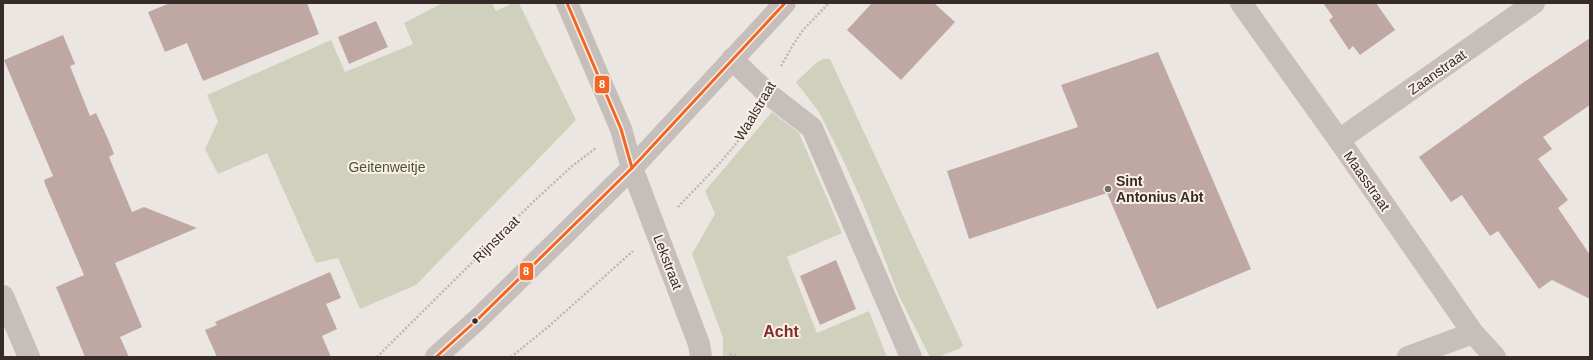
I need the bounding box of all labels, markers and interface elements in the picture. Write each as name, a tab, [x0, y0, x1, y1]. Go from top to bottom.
street label: Zaanstraat	[1405, 46, 1469, 98]
line badge: 8	[594, 75, 610, 94]
text: 8	[599, 78, 605, 90]
street label: Waalstraat	[731, 78, 779, 144]
street label: Maasstraat	[1341, 148, 1393, 214]
park label: Geitenweitje	[348, 159, 426, 175]
place label: Sint Antonius Abt	[1116, 173, 1204, 205]
marker: Sint Antonius Abt	[1103, 184, 1113, 194]
street label: Rijnstraat	[469, 212, 523, 266]
street label: Lekstraat	[650, 232, 686, 292]
line badge: 8	[519, 262, 534, 281]
text: 8	[523, 265, 529, 277]
unlabelled marker	[470, 316, 480, 326]
district label: Acht	[763, 323, 799, 340]

